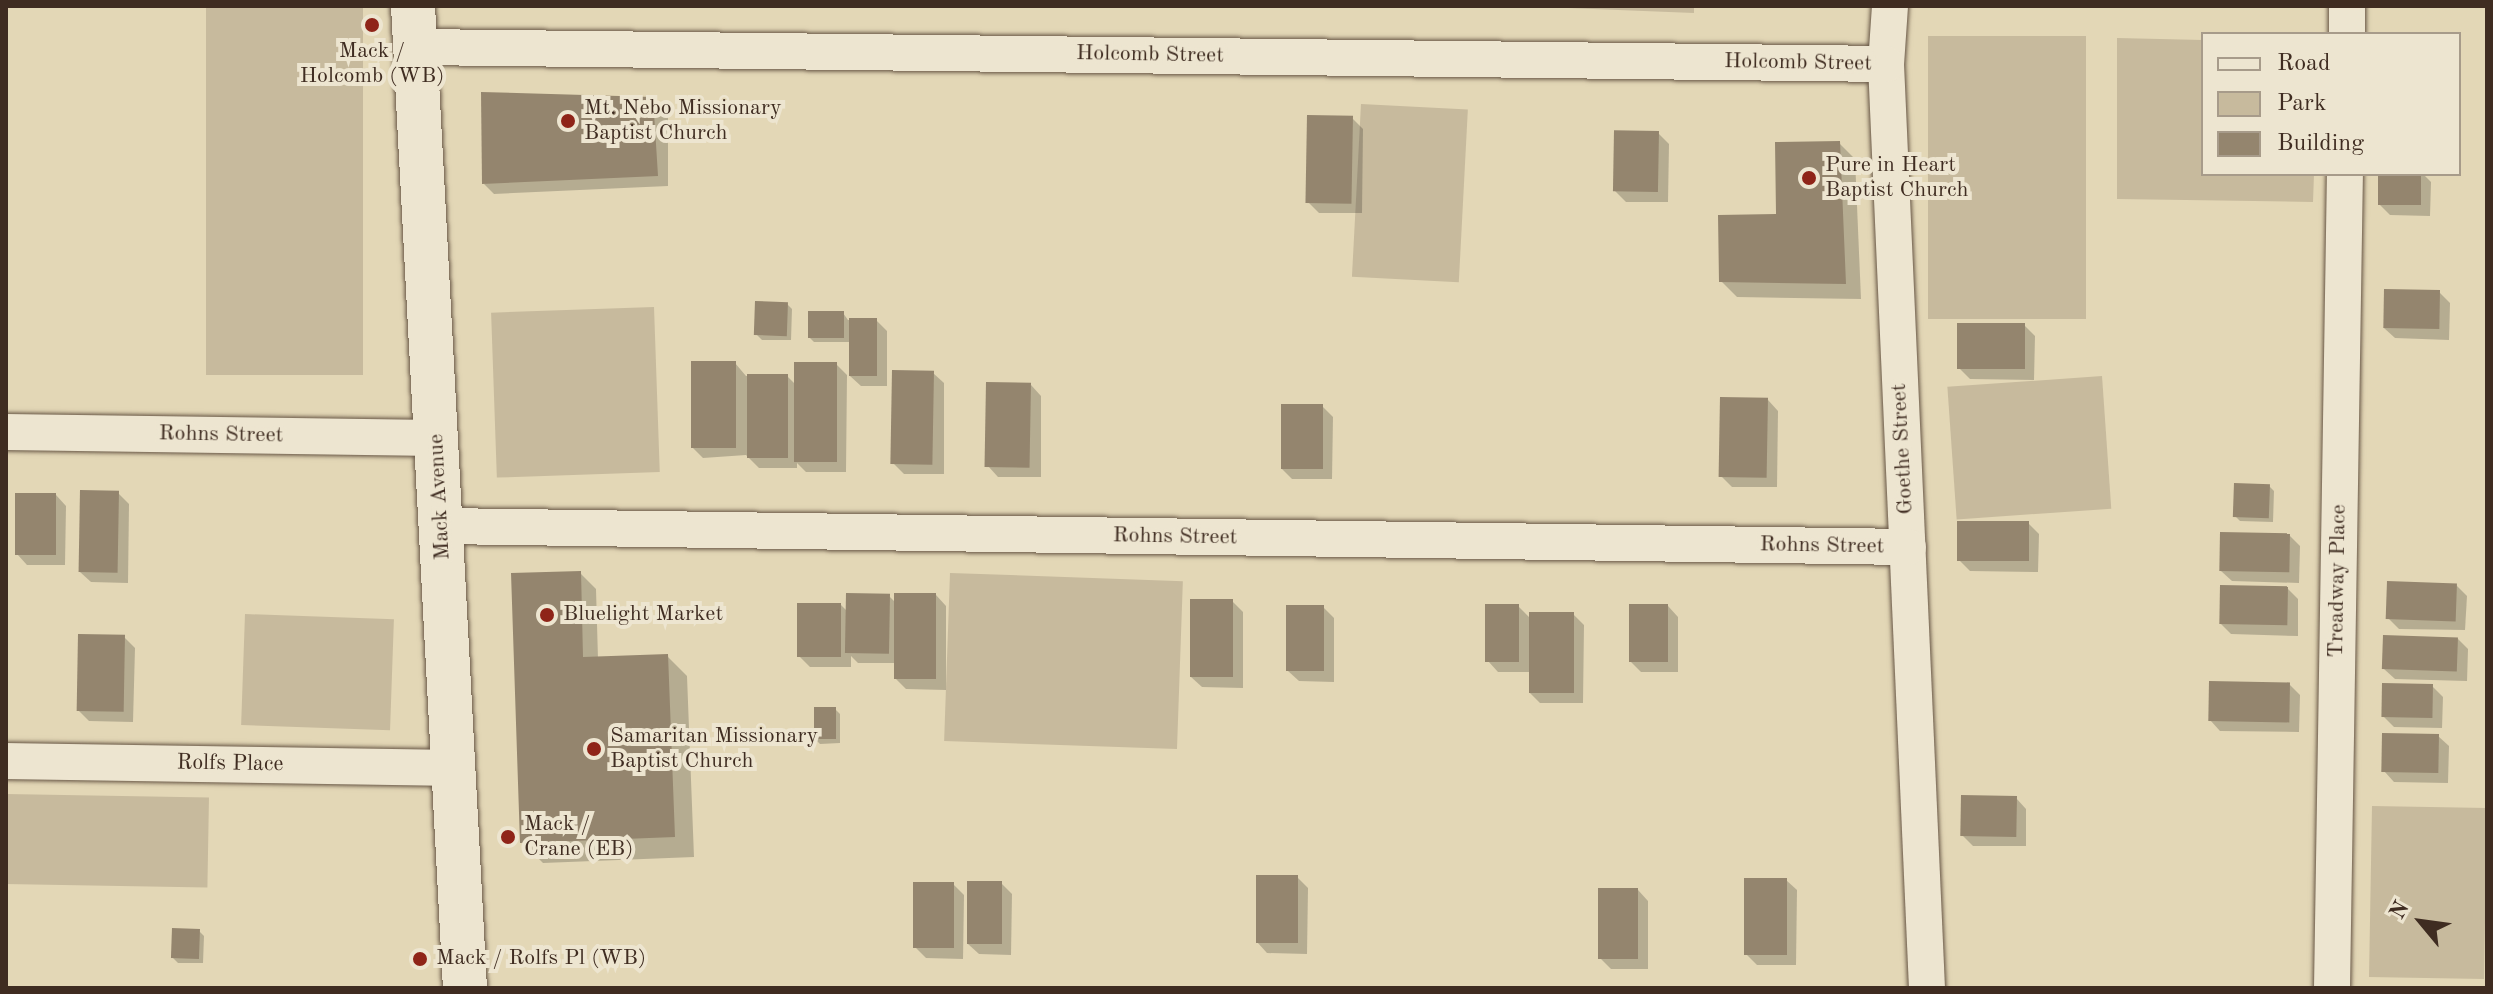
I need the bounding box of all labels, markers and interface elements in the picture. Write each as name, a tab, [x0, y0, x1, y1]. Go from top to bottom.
marker: Mack / Holcomb (WB)	[363, 16, 381, 34]
legend	[2201, 32, 2461, 176]
place label: Mack / Holcomb (WB)	[300, 38, 444, 90]
street label: Holcomb Street	[1076, 41, 1224, 69]
street label: Holcomb Street	[1724, 49, 1872, 77]
text: Road	[2277, 52, 2330, 76]
text: Park	[2277, 92, 2326, 116]
place label: Mt. Nebo Missionary Baptist Church	[584, 95, 782, 146]
marker: Mt. Nebo Missionary Baptist Church	[559, 112, 577, 130]
text: Building	[2277, 132, 2364, 156]
place label: Pure in Heart Baptist Church	[1825, 152, 1969, 204]
marker: Pure in Heart Baptist Church	[1800, 169, 1818, 187]
street label: Goethe Street	[1886, 383, 1920, 515]
street label: Rohns Street	[159, 421, 283, 449]
street label: Mack Avenue	[424, 433, 456, 561]
street label: Treadway Place	[2323, 504, 2353, 658]
street label: Rohns Street	[1113, 523, 1237, 551]
street label: Rohns Street	[1760, 532, 1884, 560]
place label: Bluelight Market	[563, 602, 723, 628]
marker: Bluelight Market	[538, 606, 556, 624]
place label: Samaritan Missionary Baptist Church	[610, 723, 818, 774]
marker: Samaritan Missionary Baptist Church	[585, 740, 603, 758]
street label: Rolfs Place	[176, 750, 284, 778]
place label: Mack / Crane (EB)	[524, 811, 633, 862]
marker: Mack / Crane (EB)	[499, 828, 517, 846]
north arrow	[2381, 882, 2461, 962]
text: N	[2386, 898, 2414, 923]
place label: Mack / Rolfs Pl (WB)	[436, 946, 646, 972]
marker: Mack / Rolfs Pl (WB)	[411, 950, 429, 968]

